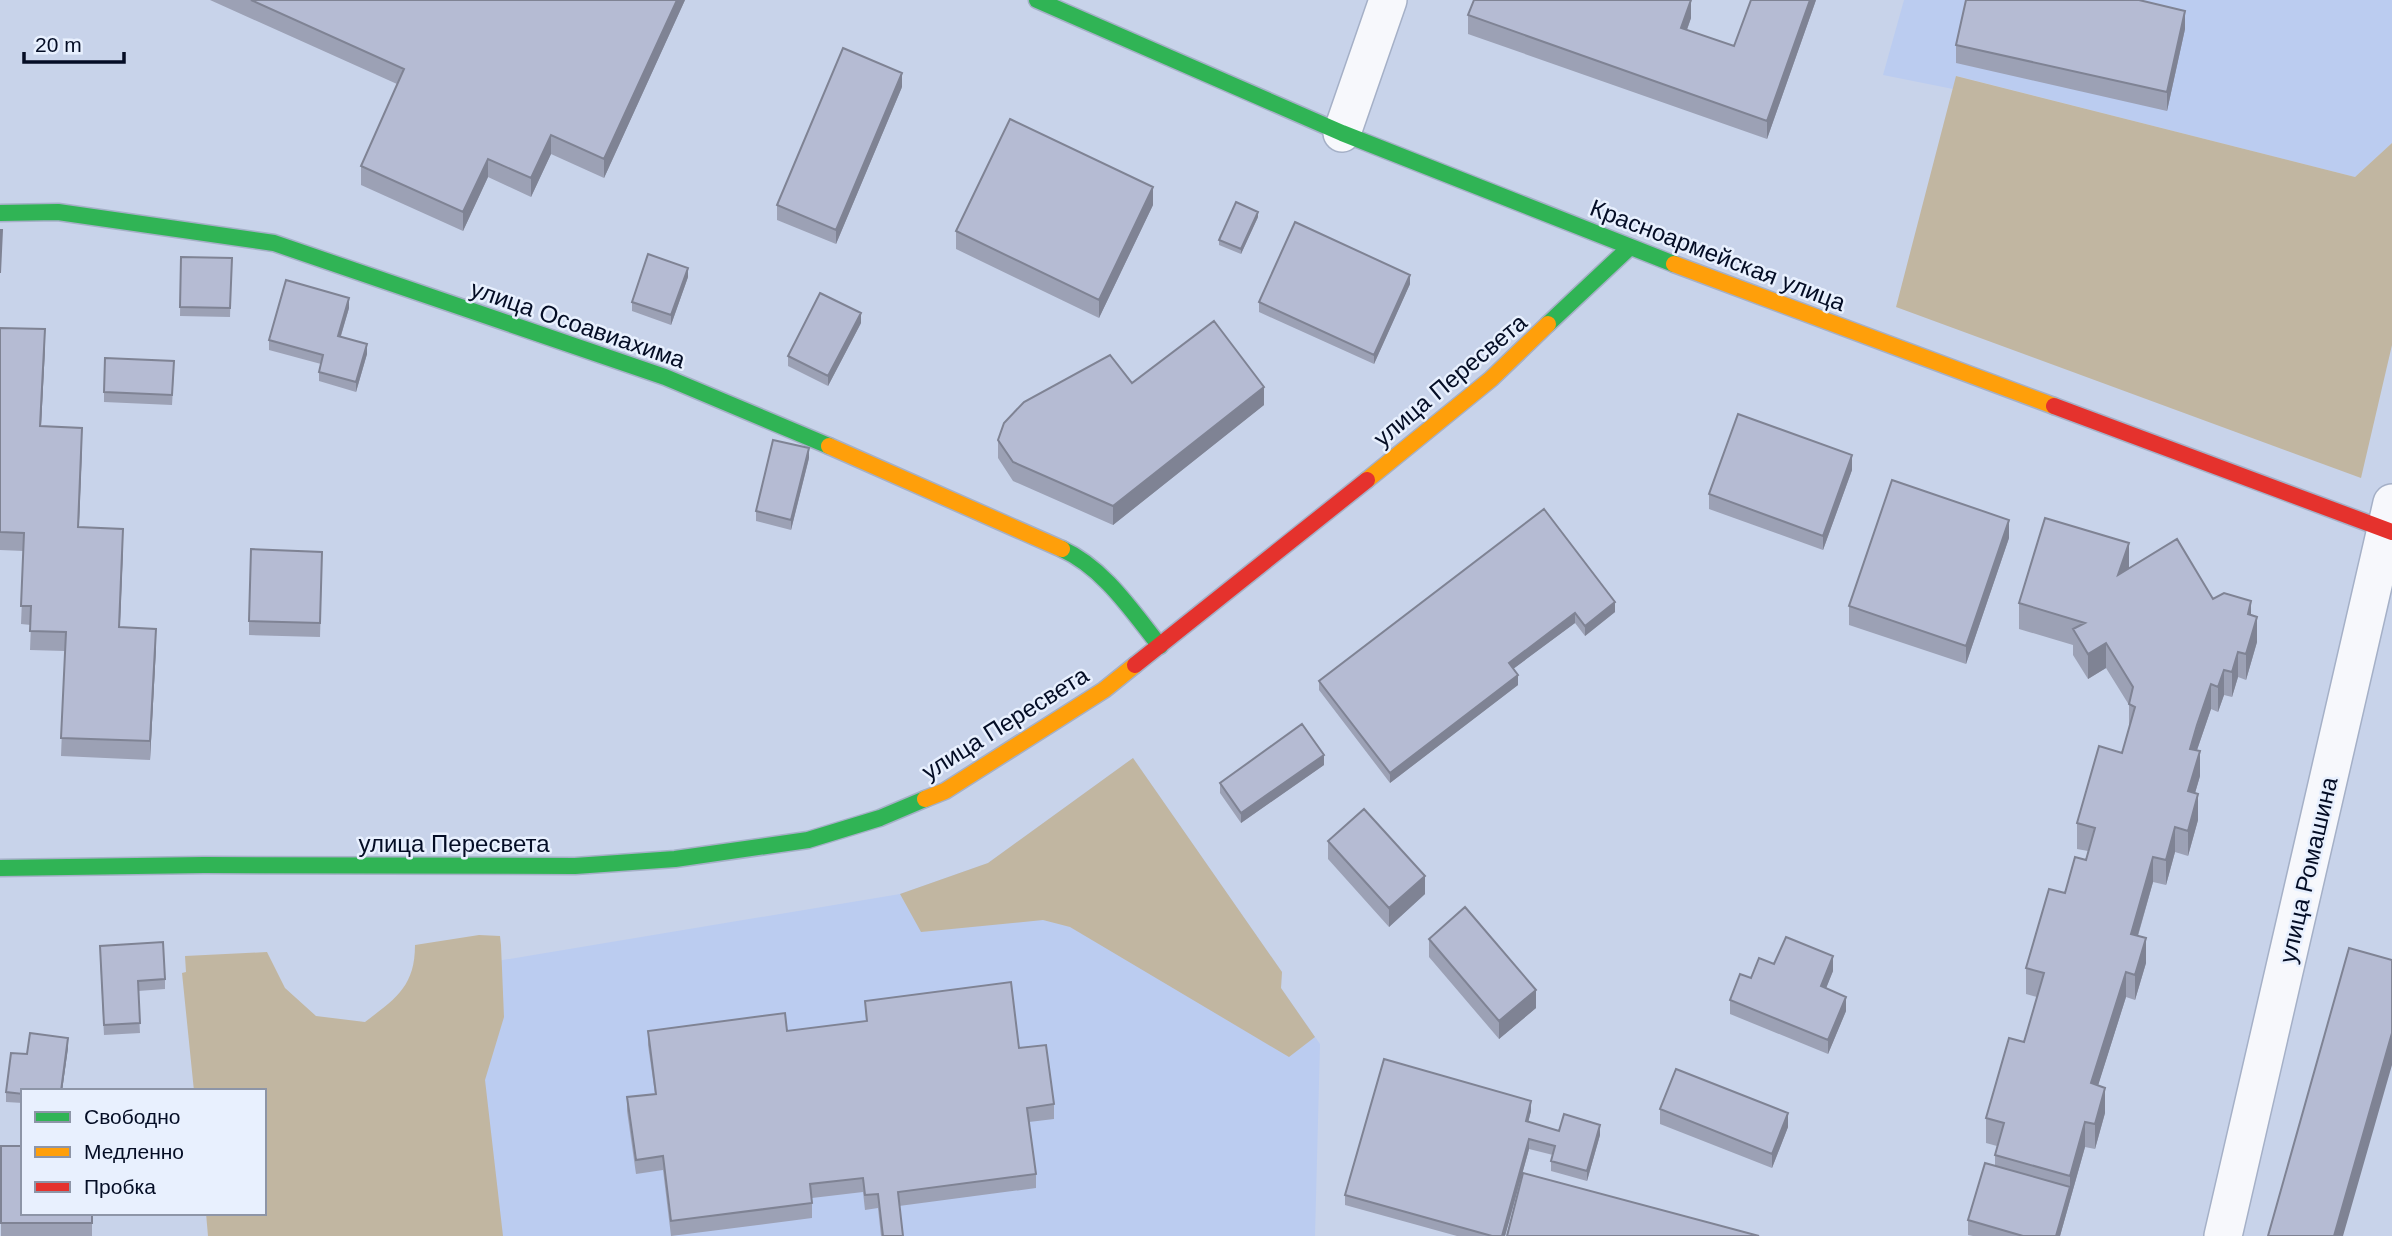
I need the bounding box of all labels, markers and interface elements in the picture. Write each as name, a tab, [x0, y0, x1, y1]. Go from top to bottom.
scale bar	[24, 21, 124, 65]
text: 20 m	[35, 33, 82, 56]
street label: Красноармейская улица	[1587, 194, 1850, 316]
street label: улица Осоавиахима	[467, 275, 689, 374]
street label: улица Пересвета	[1368, 308, 1532, 452]
street label: улица Пересвета	[917, 661, 1094, 785]
street label: улица Ромашина	[2273, 774, 2343, 966]
street label: улица Пересвета	[358, 830, 550, 857]
legend	[21, 1089, 266, 1215]
text: Свободно	[84, 1105, 181, 1128]
text: Медленно	[84, 1140, 184, 1163]
text: Пробка	[84, 1175, 156, 1198]

